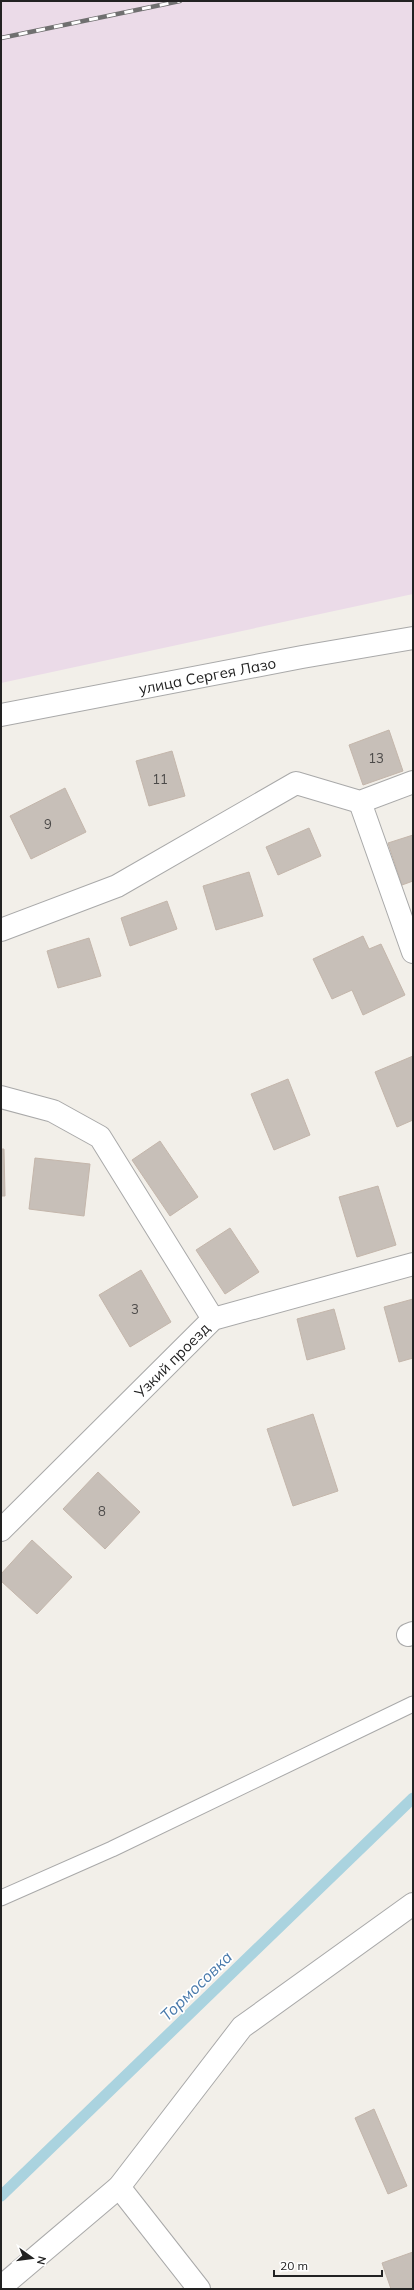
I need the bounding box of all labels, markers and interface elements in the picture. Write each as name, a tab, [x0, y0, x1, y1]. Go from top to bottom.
street label: улица Сергея Лазо	[137, 653, 277, 698]
house number: 13	[368, 750, 384, 766]
house number: 11	[152, 771, 168, 787]
house number: 9	[44, 816, 52, 832]
house number: 3	[131, 1301, 139, 1317]
street label: Узкий проезд	[129, 1318, 214, 1402]
house number: 8	[98, 1503, 106, 1519]
water label: Тормосовка	[156, 1947, 236, 2025]
north arrow	[12, 2238, 52, 2278]
scale bar	[274, 2252, 382, 2278]
text: N	[34, 2255, 50, 2266]
text: 20 m	[280, 2258, 308, 2273]

